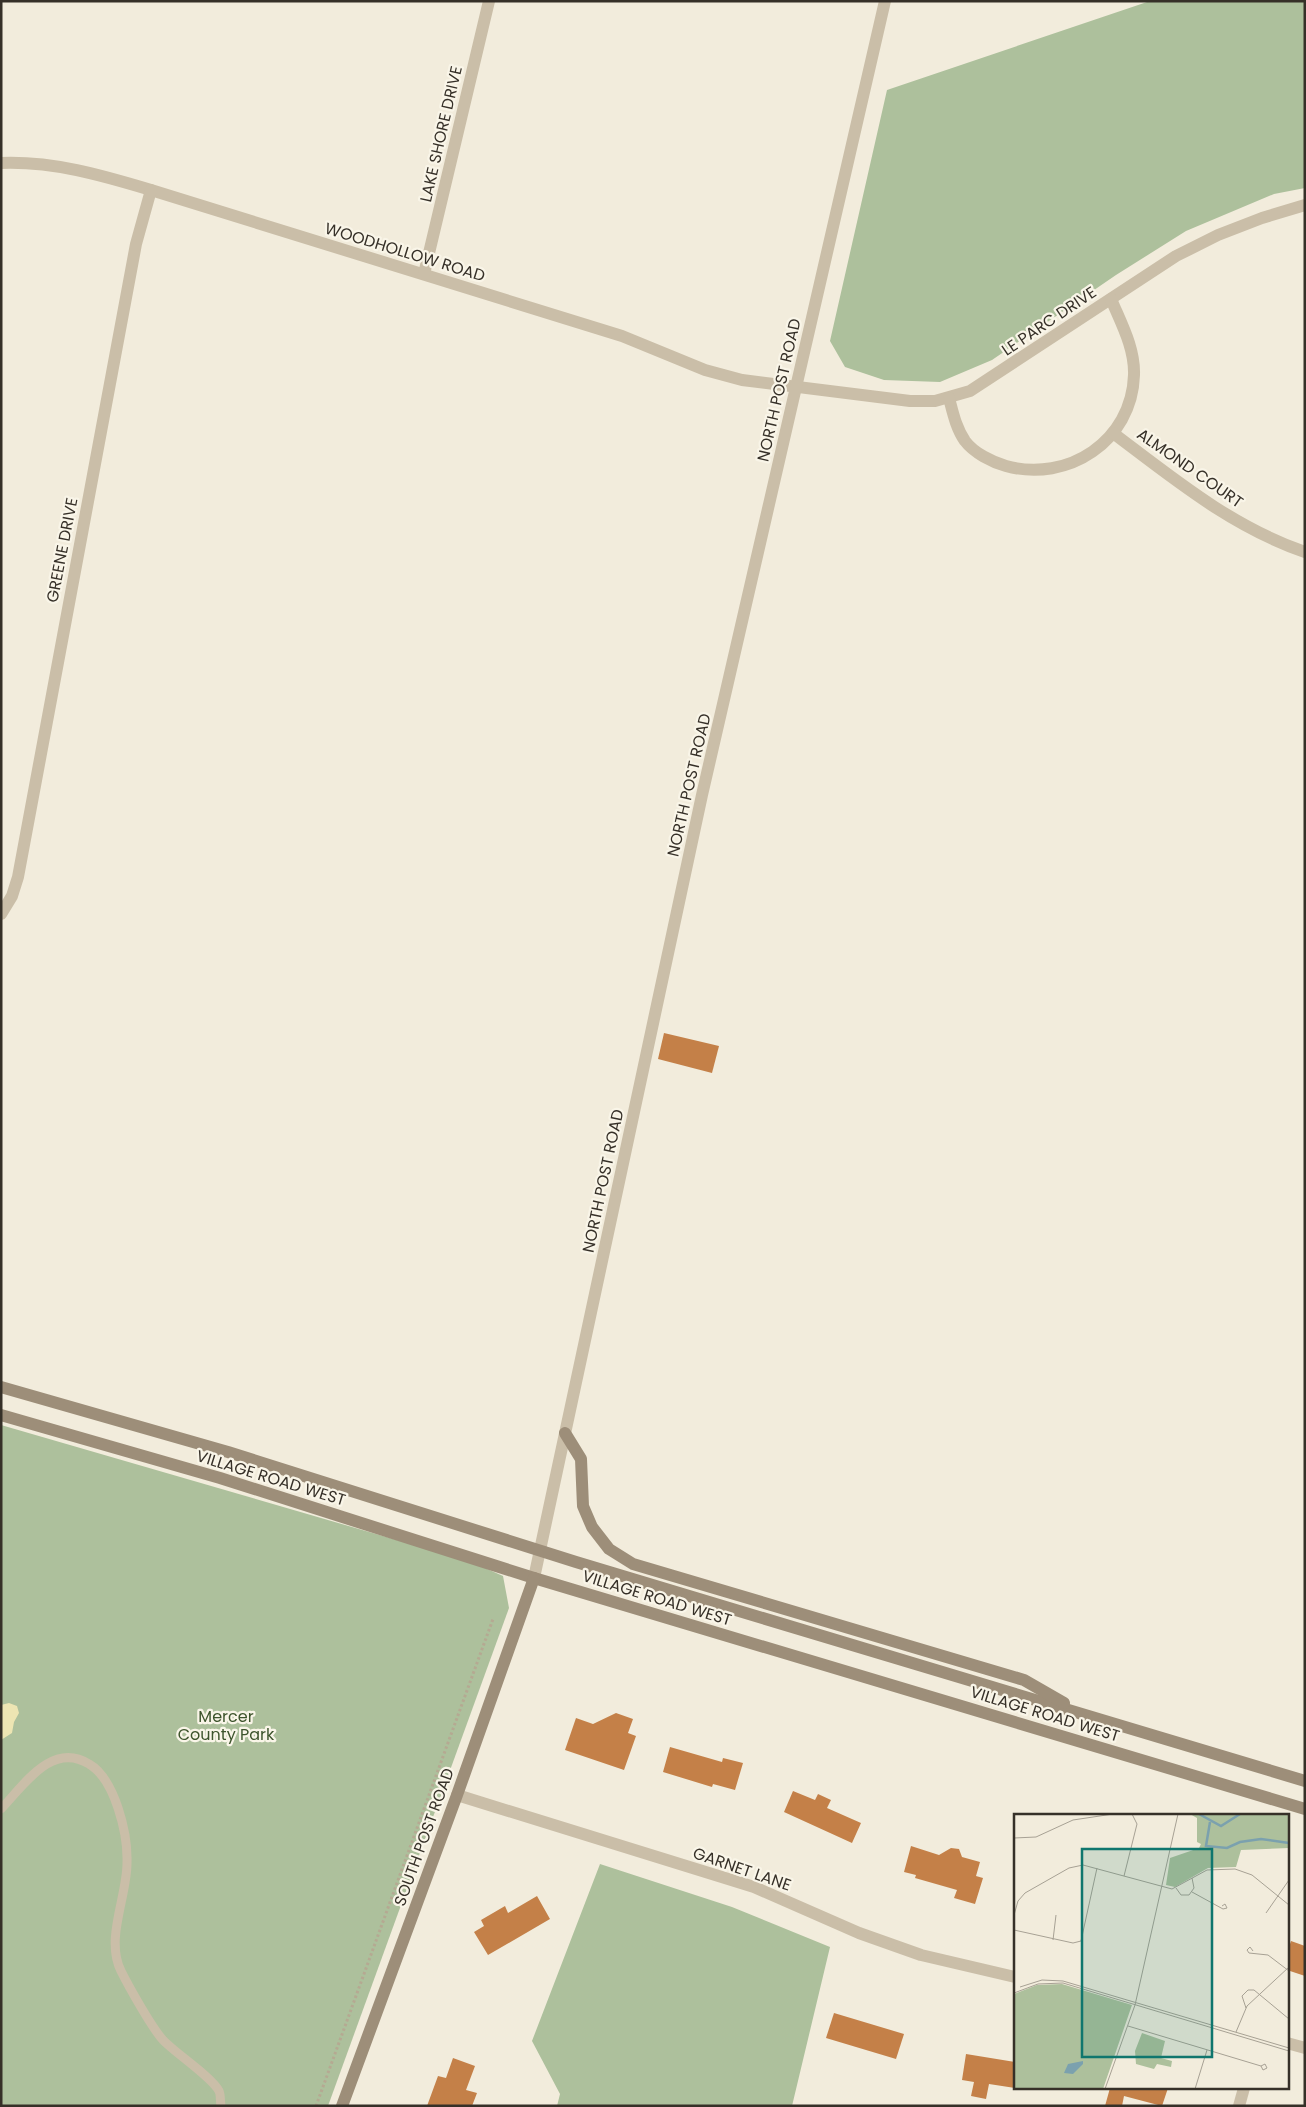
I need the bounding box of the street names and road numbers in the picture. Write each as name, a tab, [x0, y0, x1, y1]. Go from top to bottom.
street label: LAKE SHORE DRIVE	[414, 64, 468, 204]
street label: WOODHOLLOW ROAD	[322, 217, 488, 287]
street label: LE PARC DRIVE	[997, 281, 1101, 361]
street label: NORTH POST ROAD	[751, 316, 807, 464]
street label: ALMOND COURT	[1132, 423, 1248, 513]
street label: GREENE DRIVE	[41, 496, 83, 604]
street label: NORTH POST ROAD	[661, 711, 717, 859]
street label: NORTH POST ROAD	[577, 1107, 629, 1255]
street label: VILLAGE ROAD WEST	[194, 1444, 349, 1512]
street label: VILLAGE ROAD WEST	[580, 1564, 735, 1632]
street label: VILLAGE ROAD WEST	[968, 1680, 1123, 1748]
street label: SOUTH POST ROAD	[388, 1765, 460, 1909]
street label: GARNET LANE	[690, 1841, 794, 1897]

